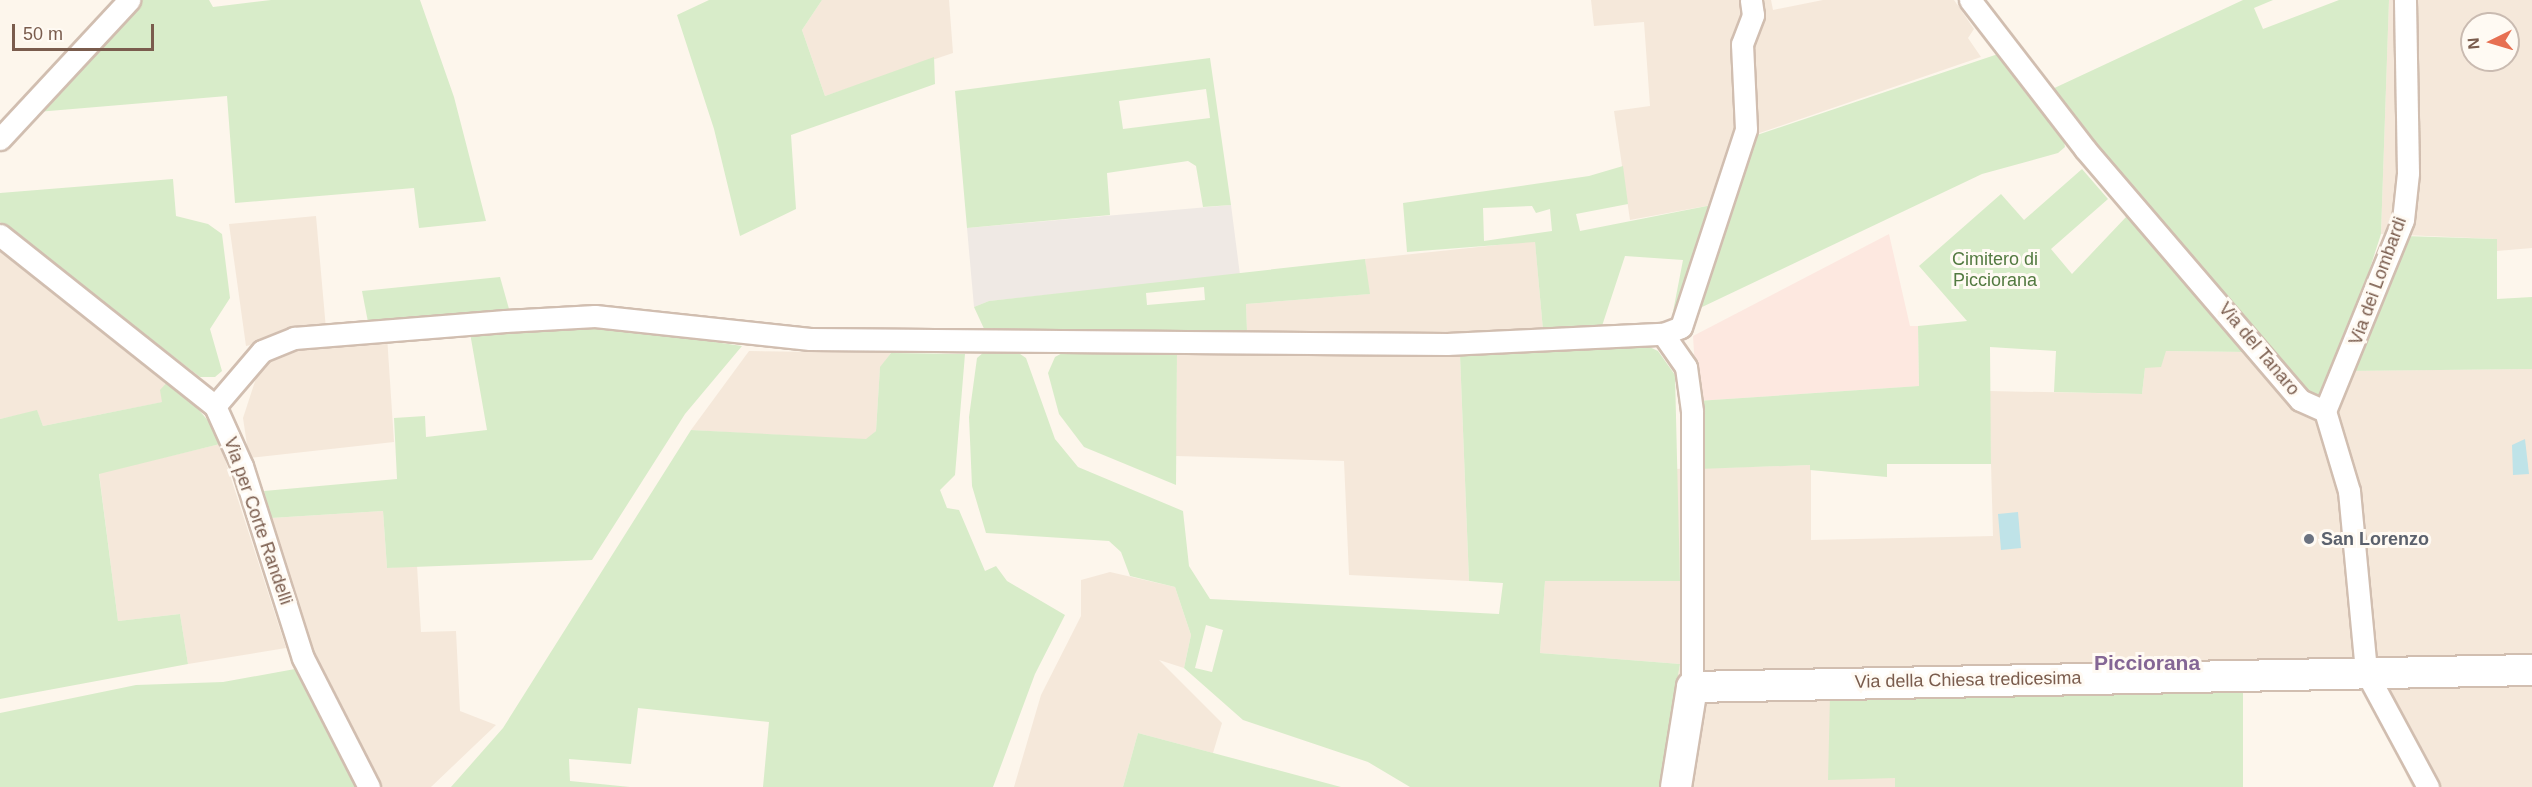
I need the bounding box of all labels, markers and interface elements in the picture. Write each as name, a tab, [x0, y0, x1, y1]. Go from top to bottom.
scale bar	[15, 12, 158, 50]
north arrow	[2460, 12, 2520, 72]
text: 50 m	[23, 24, 63, 44]
text: N	[2465, 37, 2483, 50]
street label: Via dei Lombardi	[2345, 214, 2411, 348]
park label: Cimitero di Picciorana	[1952, 249, 2038, 292]
street label: Via del Tanaro	[2214, 298, 2304, 400]
street label: Via per Corte Randelli	[219, 434, 297, 608]
place label: San Lorenzo	[2321, 528, 2429, 550]
marker: San Lorenzo	[2302, 532, 2316, 546]
district label: Picciorana	[2094, 650, 2200, 676]
street label: Via della Chiesa tredicesima	[1854, 667, 2082, 693]

